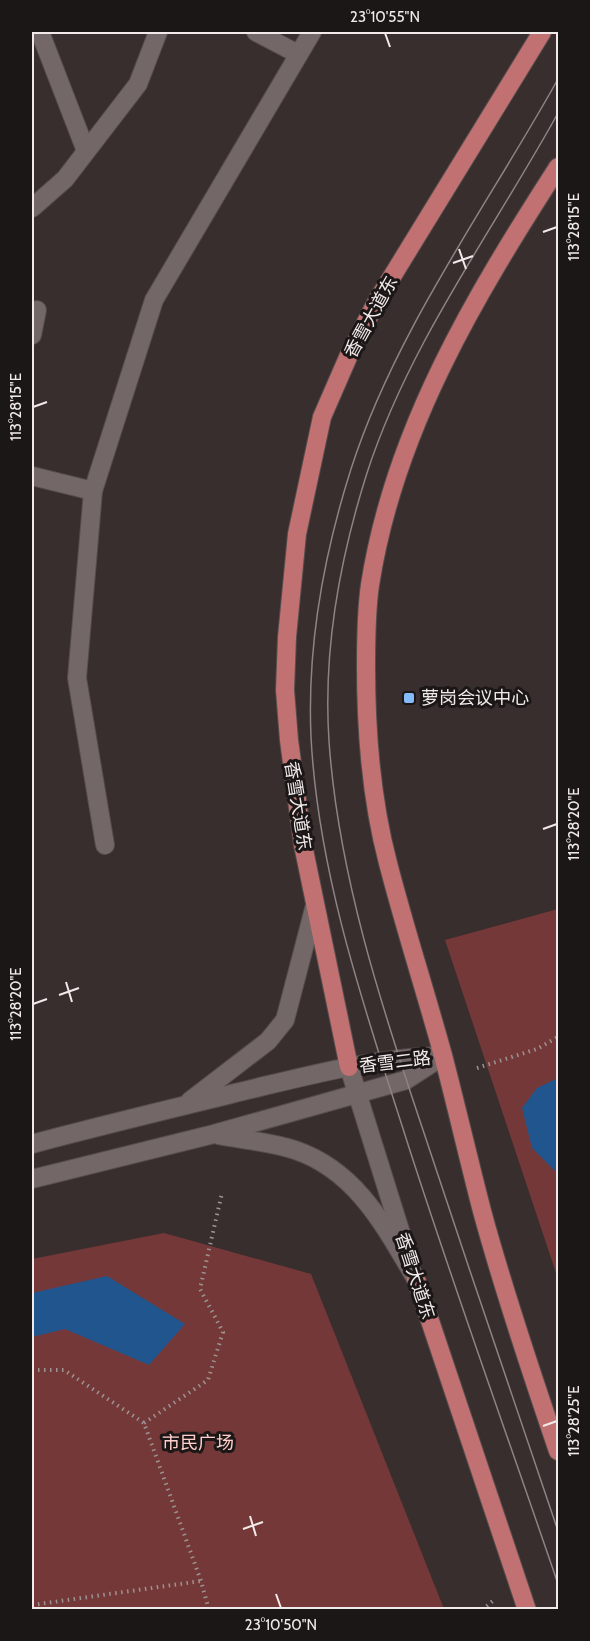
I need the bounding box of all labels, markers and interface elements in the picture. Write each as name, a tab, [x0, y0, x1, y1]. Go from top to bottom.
text: 23°10'55"N	[350, 8, 420, 26]
text: 113°28'15"E	[565, 193, 583, 261]
street label: 香雪大道东	[340, 272, 402, 362]
text: 113°28'15"E	[7, 373, 25, 441]
place label: 萝岗会议中心	[421, 687, 529, 709]
marker: 萝岗会议中心	[402, 691, 416, 705]
street label: 香雪大道东	[280, 760, 316, 852]
text: 113°28'20"E	[565, 787, 583, 861]
text: 113°28'20"E	[7, 967, 25, 1041]
street label: 香雪二路	[358, 1047, 432, 1077]
street label: 香雪大道东	[391, 1230, 439, 1322]
text: 113°28'25"E	[565, 1386, 583, 1456]
park label: 市民广场	[162, 1432, 234, 1454]
text: 23°10'50"N	[245, 1616, 317, 1634]

